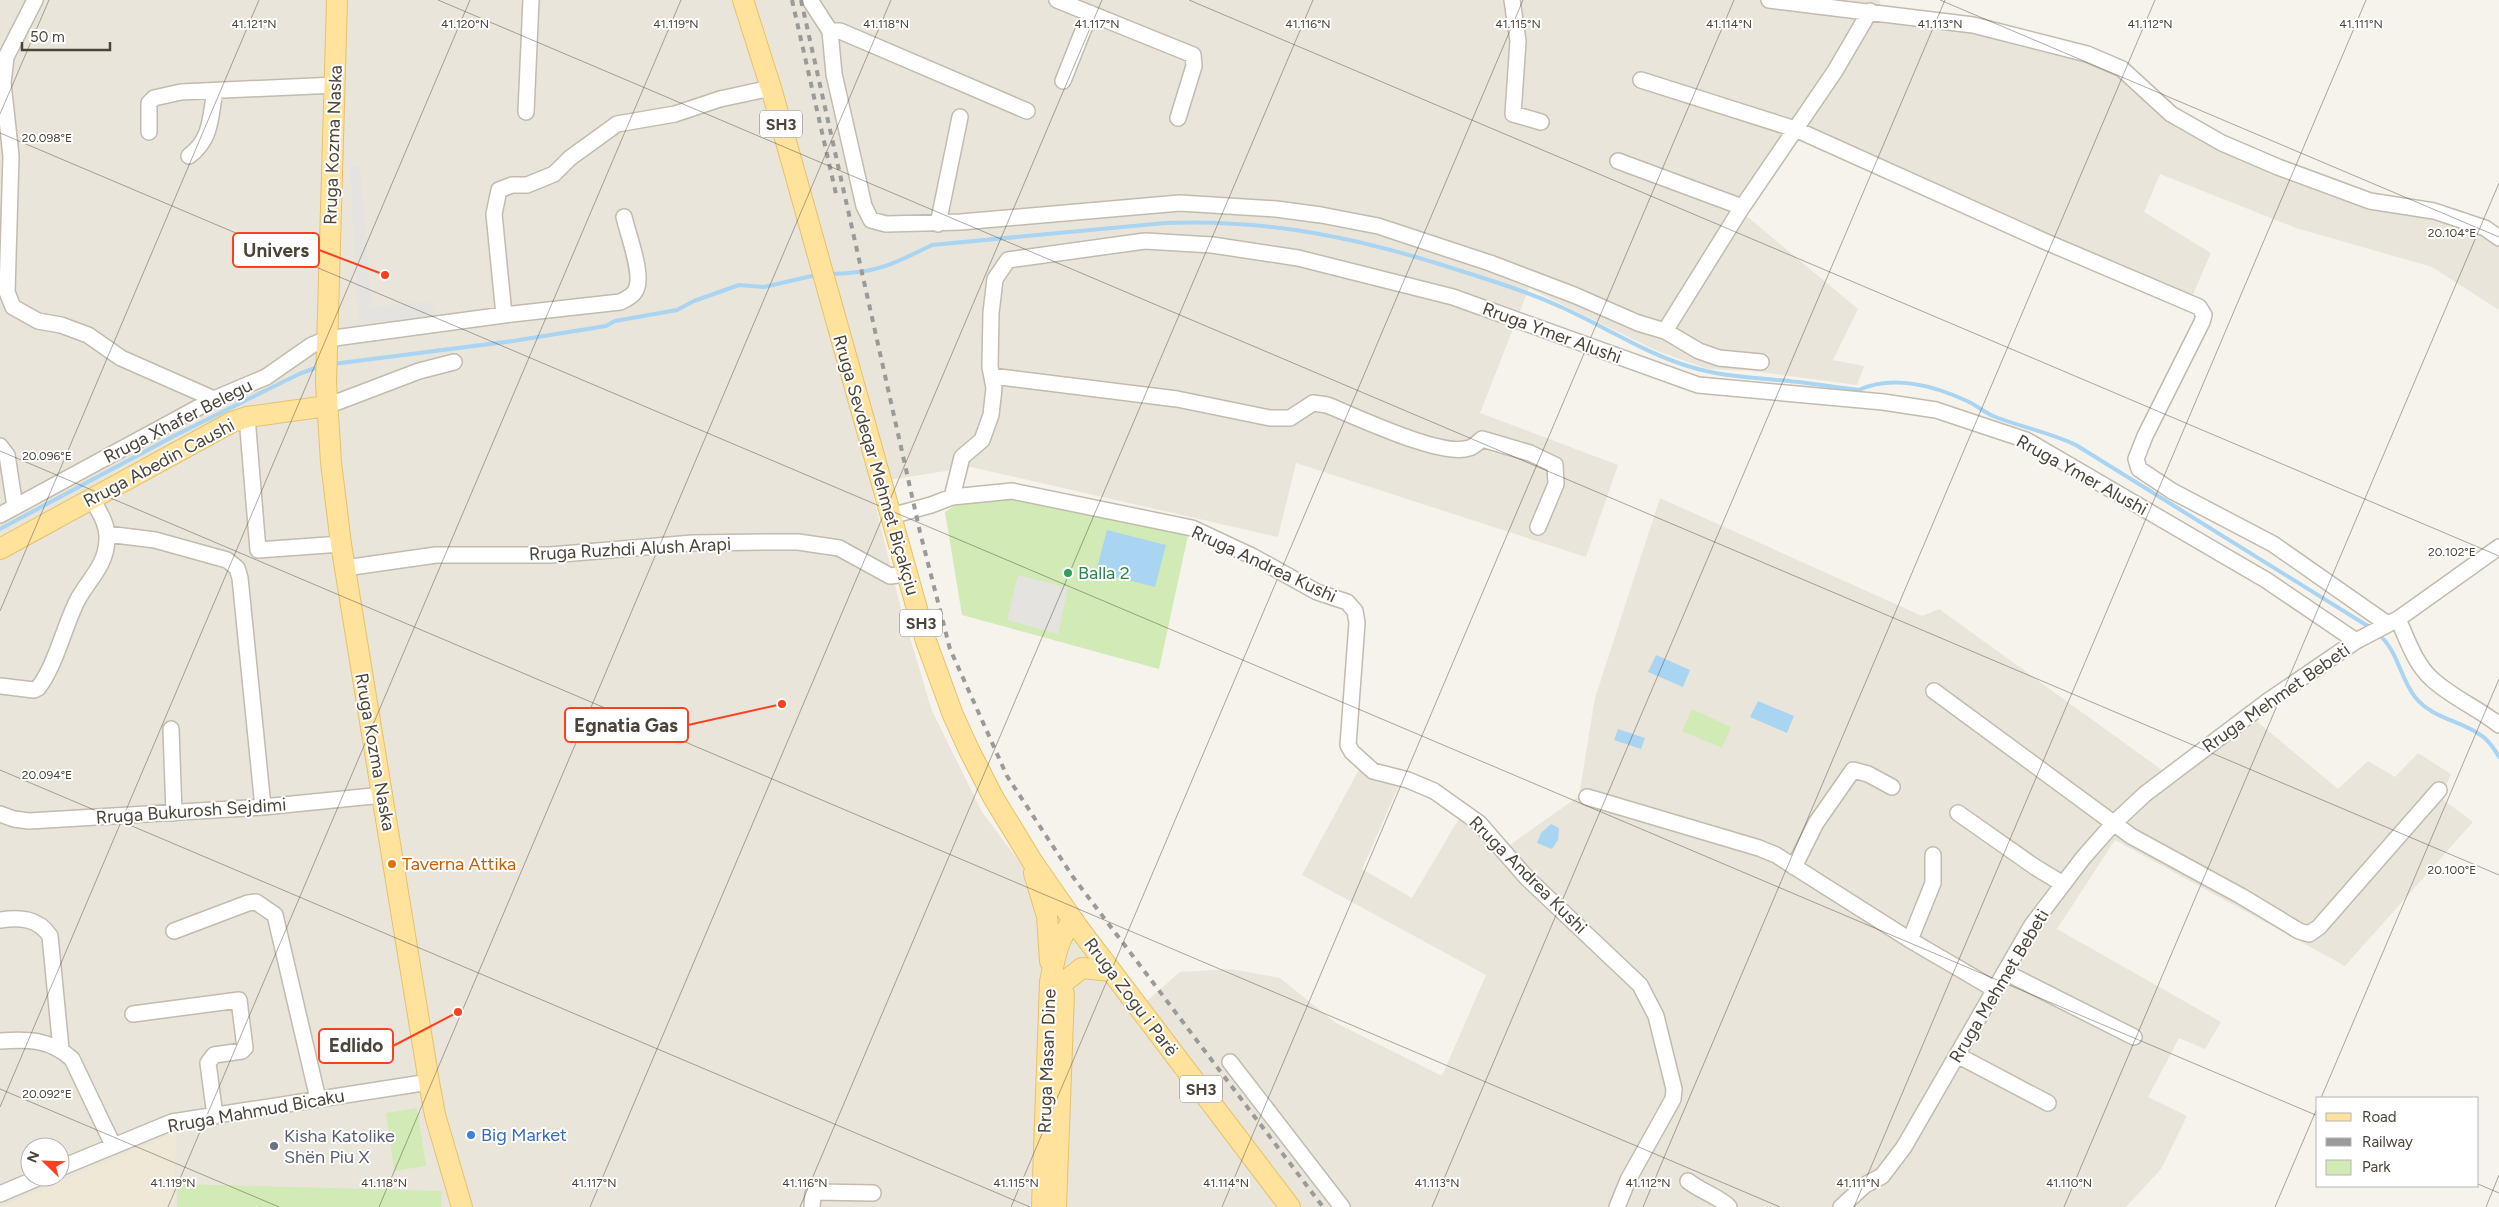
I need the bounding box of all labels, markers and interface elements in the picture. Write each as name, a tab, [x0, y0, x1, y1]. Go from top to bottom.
text: 41.121°N	[231, 17, 277, 31]
text: 41.120°N	[441, 17, 489, 31]
text: 41.119°N	[653, 17, 699, 31]
text: 41.118°N	[863, 17, 909, 31]
text: 41.117°N	[1075, 17, 1119, 31]
text: 41.116°N	[1285, 17, 1331, 31]
text: 41.115°N	[1495, 17, 1541, 31]
text: 41.114°N	[1706, 17, 1752, 31]
text: 41.113°N	[1917, 17, 1963, 31]
text: 41.112°N	[2127, 17, 2173, 31]
text: 41.111°N	[2339, 17, 2383, 31]
scale bar	[22, 20, 110, 52]
text: 50 m	[30, 28, 65, 46]
street label: Rruga Kozma Naska	[319, 65, 347, 225]
road number: SH3	[760, 110, 802, 138]
text: 20.098°E	[22, 131, 72, 145]
text: 20.104°E	[2428, 226, 2476, 240]
callout: Univers	[233, 233, 319, 267]
text: Univers	[243, 239, 309, 262]
street label: Rruga Ymer Alushi	[1479, 298, 1625, 368]
street label: Rruga Sevdeqar Mehmet Biçakçiu	[828, 332, 924, 598]
street label: Rruga Xhafer Belegu	[100, 374, 256, 468]
street label: Rruga Abedin Caushi	[80, 414, 238, 512]
street label: Rruga Ymer Alushi	[2013, 430, 2151, 520]
text: 20.096°E	[22, 449, 72, 463]
street label: Rruga Andrea Kushi	[1188, 521, 1340, 607]
street label: Rruga Ruzhdi Alush Arapi	[528, 533, 732, 565]
text: 20.102°E	[2428, 545, 2476, 559]
place label: Balla 2	[1078, 562, 1130, 584]
marker: Balla 2	[1062, 567, 1074, 579]
road number: SH3	[900, 610, 942, 636]
street label: Rruga Mehmet Bebeti	[2198, 639, 2354, 757]
street label: Rruga Kozma Naska	[350, 671, 400, 833]
callout: Egnatia Gas	[565, 708, 688, 742]
text: Egnatia Gas	[574, 714, 678, 737]
text: 20.094°E	[22, 768, 72, 782]
street label: Rruga Bukurosh Sejdimi	[95, 793, 287, 829]
street label: Rruga Andrea Kushi	[1465, 812, 1591, 938]
place label: Taverna Attika	[402, 853, 516, 875]
marker: Taverna Attika	[386, 858, 398, 870]
text: 20.100°E	[2428, 863, 2476, 877]
street label: Rruga Mehmet Bebeti	[1944, 905, 2054, 1067]
street label: Rruga Zogu i Parë	[1079, 933, 1183, 1061]
street label: Rruga Masan Dine	[1033, 988, 1061, 1134]
callout: Edlido	[319, 1029, 393, 1063]
text: Edlido	[329, 1034, 383, 1057]
road number: SH3	[1180, 1076, 1222, 1102]
street label: Rruga Mahmud Bicaku	[166, 1085, 346, 1137]
text: 20.092°E	[22, 1087, 72, 1101]
legend	[2316, 1097, 2479, 1187]
text: Road	[2362, 1108, 2397, 1126]
place label: Big Market	[481, 1124, 567, 1146]
place label: Kisha Katolike Shën Piu X	[284, 1125, 395, 1168]
marker: Big Market	[465, 1129, 477, 1141]
text: Railway	[2362, 1133, 2413, 1151]
north arrow	[20, 1137, 70, 1187]
marker: Kisha Katolike Shën Piu X	[268, 1140, 280, 1152]
text: N	[24, 1149, 43, 1165]
text: Park	[2362, 1158, 2391, 1176]
text: 41.119°N	[150, 1176, 196, 1190]
text: 41.118°N	[361, 1176, 407, 1190]
text: 41.117°N	[572, 1176, 616, 1190]
text: 41.116°N	[782, 1176, 828, 1190]
text: 41.115°N	[993, 1176, 1039, 1190]
text: 41.114°N	[1203, 1176, 1249, 1190]
text: 41.113°N	[1414, 1176, 1460, 1190]
text: 41.112°N	[1625, 1176, 1671, 1190]
text: 41.111°N	[1836, 1176, 1880, 1190]
text: 41.110°N	[2046, 1176, 2092, 1190]

